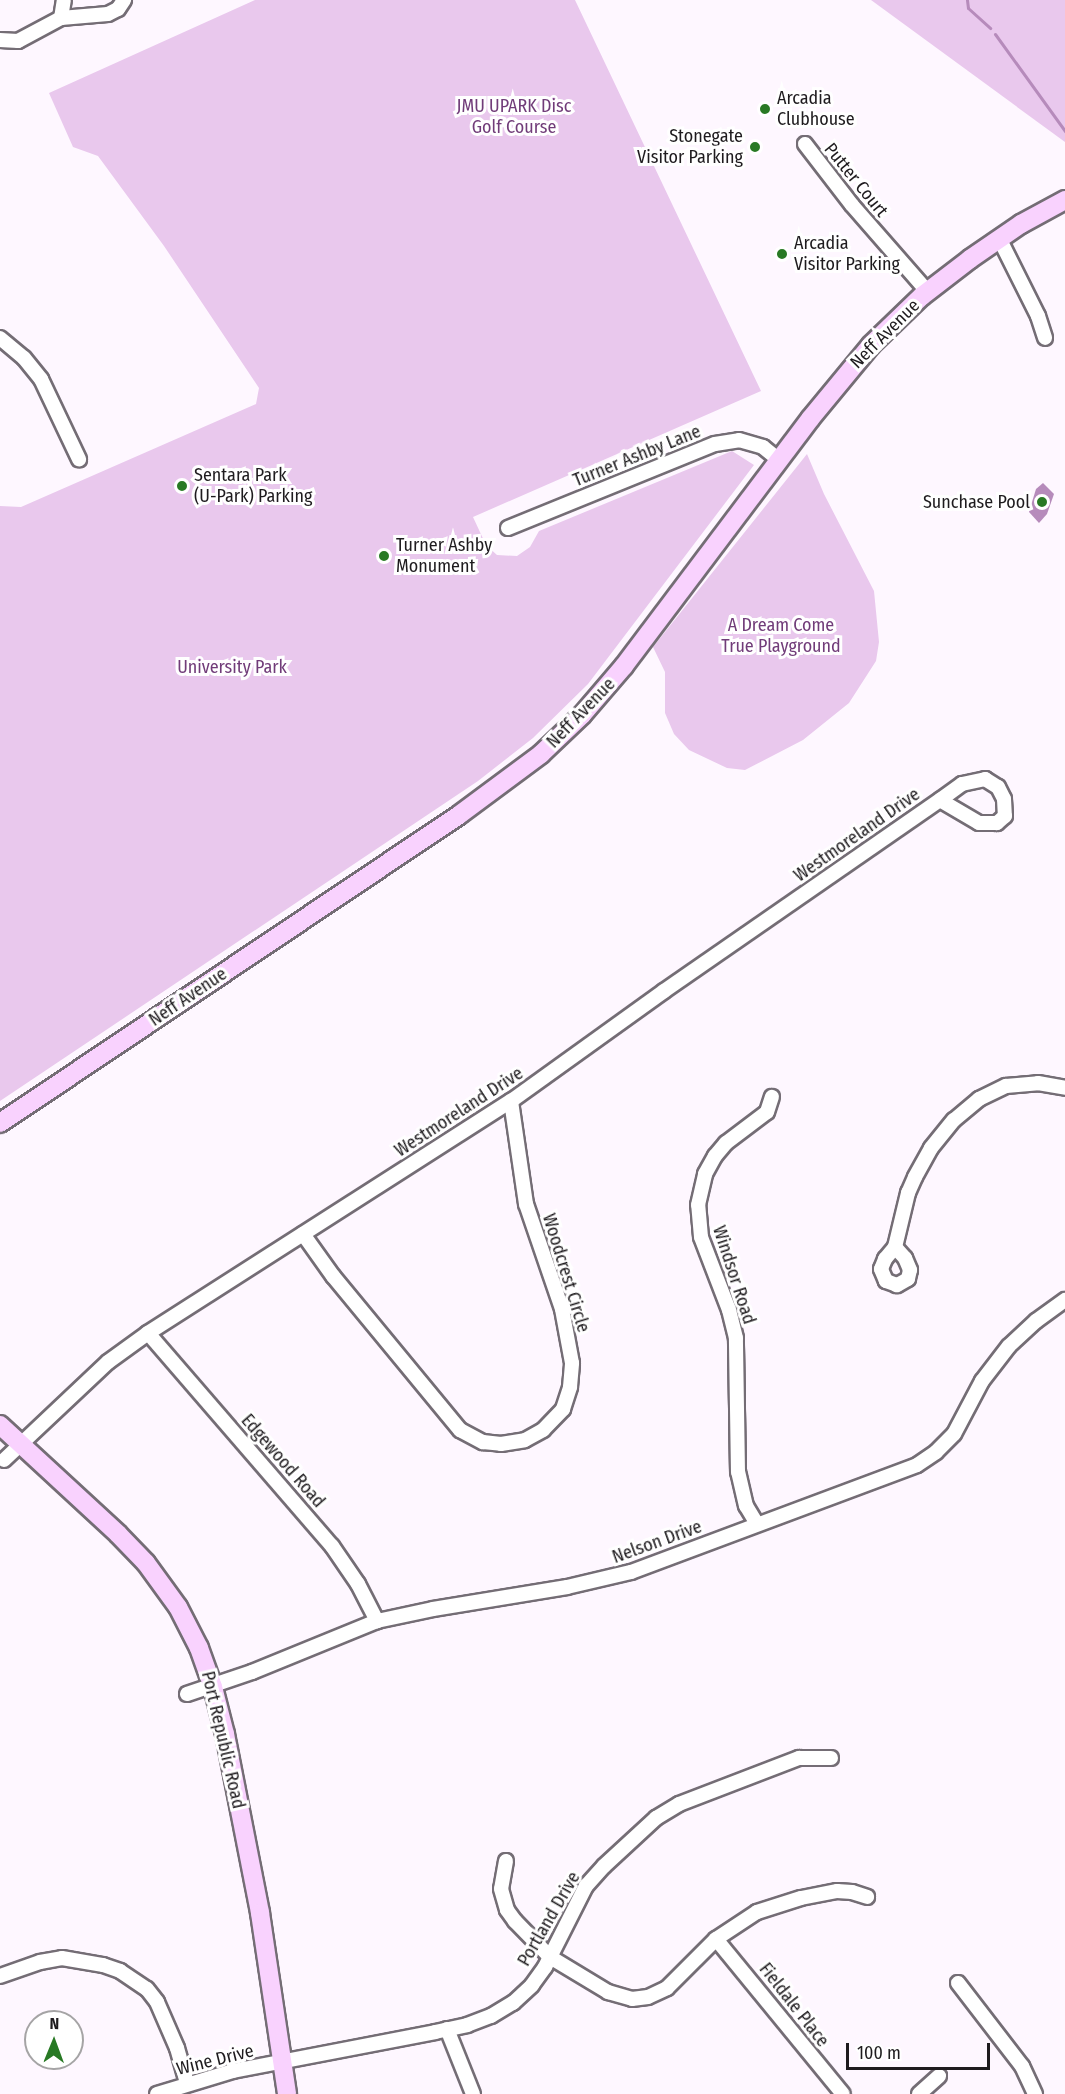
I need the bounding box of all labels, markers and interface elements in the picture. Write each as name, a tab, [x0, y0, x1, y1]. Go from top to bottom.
place label: Arcadia Clubhouse	[777, 88, 855, 130]
park label: JMU UPARK Disc Golf Course	[457, 96, 571, 138]
marker: Arcadia Clubhouse	[758, 102, 772, 116]
place label: Stonegate Visitor Parking	[637, 126, 743, 168]
street label: Putter Court	[820, 139, 892, 221]
marker: Stonegate Visitor Parking	[748, 140, 762, 154]
place label: Arcadia Visitor Parking	[794, 233, 900, 276]
marker: Arcadia Visitor Parking	[775, 247, 789, 261]
street label: Neff Avenue	[846, 295, 924, 373]
street label: Turner Ashby Lane	[570, 421, 704, 491]
place label: Sentara Park (U-Park) Parking	[194, 465, 312, 508]
marker: Sentara Park (U-Park) Parking	[175, 479, 189, 493]
place label: Sunchase Pool	[923, 491, 1030, 513]
marker: Sunchase Pool	[1035, 495, 1049, 509]
place label: Turner Ashby Monument	[396, 535, 492, 578]
marker: Turner Ashby Monument	[377, 549, 391, 563]
park label: A Dream Come True Playground	[721, 615, 841, 658]
park label: University Park	[177, 656, 287, 678]
street label: Neff Avenue	[542, 673, 620, 753]
street label: Westmoreland Drive	[790, 784, 924, 886]
street label: Neff Avenue	[145, 963, 231, 1031]
street label: Westmoreland Drive	[391, 1062, 527, 1162]
street label: Woodcrest Circle	[538, 1211, 594, 1335]
street label: Windsor Road	[708, 1223, 760, 1327]
street label: Edgewood Road	[237, 1410, 329, 1512]
street label: Nelson Drive	[609, 1516, 705, 1568]
street label: Port Republic Road	[197, 1669, 249, 1811]
street label: Portland Drive	[513, 1868, 585, 1970]
street label: Fieldale Place	[755, 1959, 833, 2051]
north arrow	[24, 2010, 84, 2070]
text: N	[49, 2014, 59, 2033]
scale bar	[849, 2031, 993, 2069]
street label: Wine Drive	[174, 2040, 256, 2080]
text: 100 m	[857, 2042, 901, 2064]

